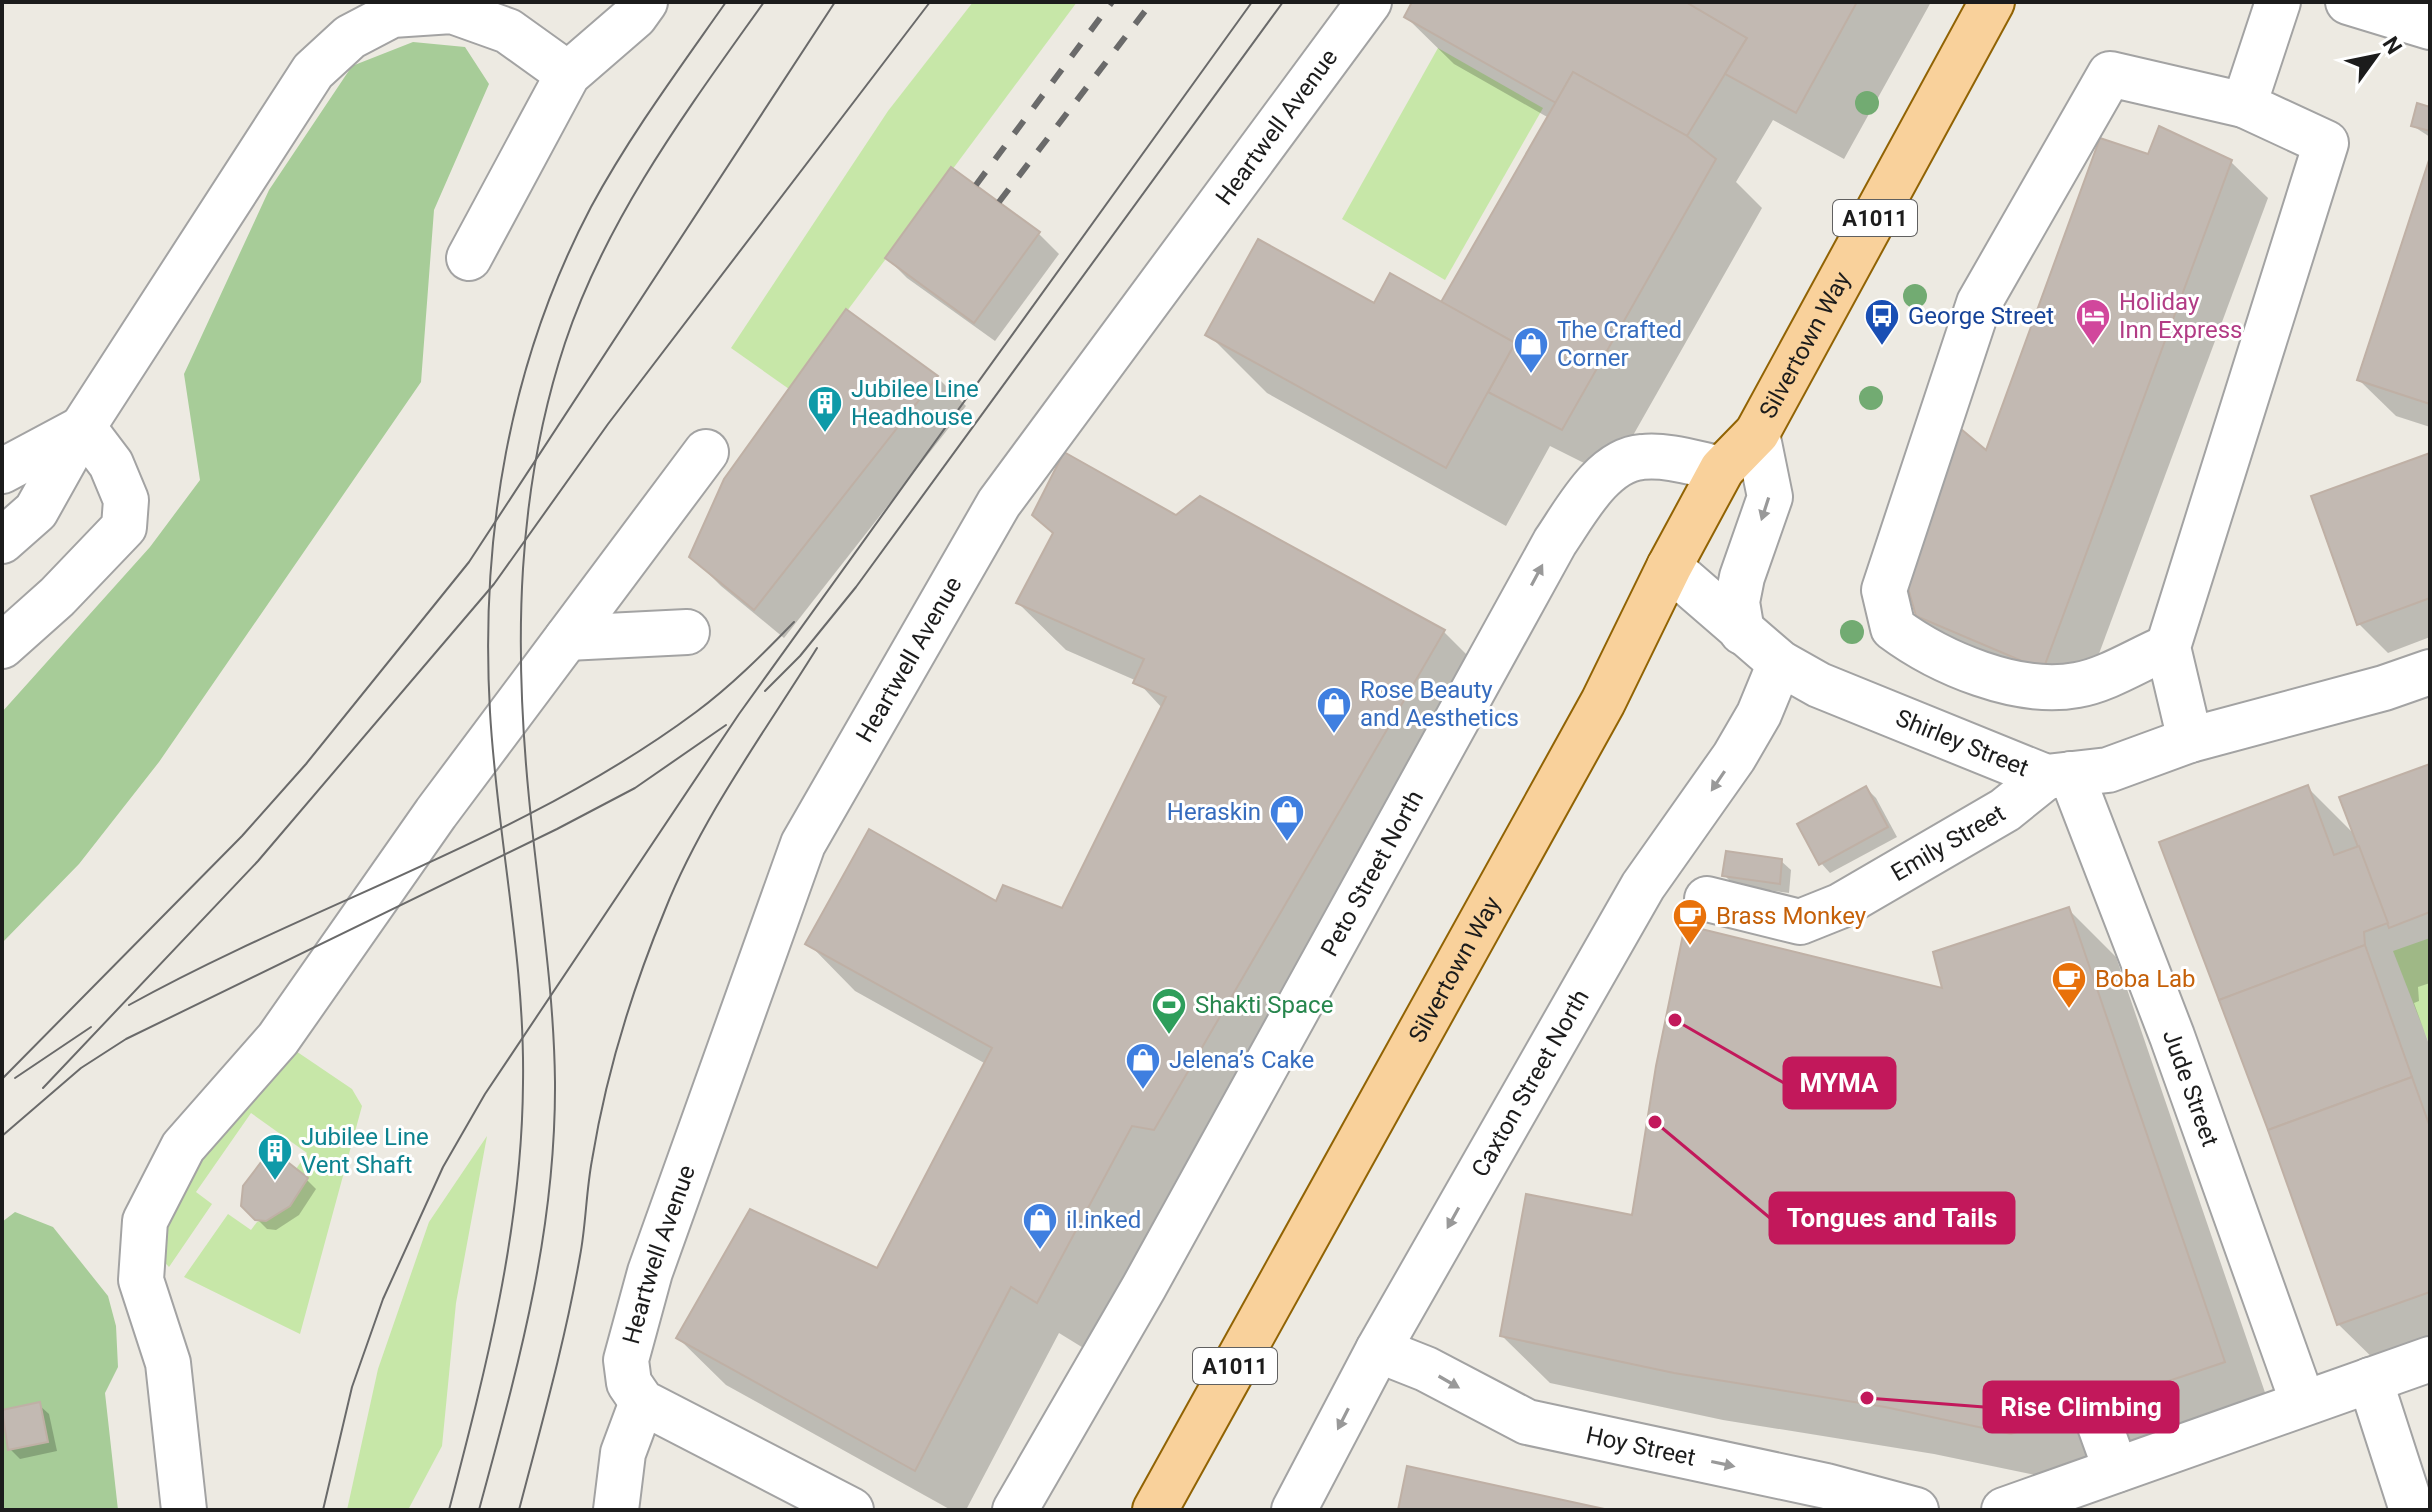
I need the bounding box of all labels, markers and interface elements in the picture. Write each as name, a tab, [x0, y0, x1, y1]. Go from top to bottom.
north arrow	[2336, 16, 2416, 96]
text: N	[2378, 32, 2407, 59]
street label: Heartwell Avenue	[1210, 44, 1343, 210]
road number: A1011	[1833, 200, 1917, 236]
street label: Silvertown Way	[1754, 266, 1856, 423]
place label: Holiday Inn Express	[2119, 288, 2242, 344]
bus stop icon: George Street	[1863, 297, 1901, 347]
hotel icon: Holiday Inn Express	[2074, 297, 2112, 347]
place label: George Street	[1908, 302, 2054, 330]
place label: The Crafted Corner	[1557, 316, 1682, 372]
shop icon: The Crafted Corner	[1512, 325, 1550, 375]
place label: Jubilee Line Headhouse	[851, 375, 979, 431]
building icon: Jubilee Line Headhouse	[806, 384, 844, 434]
one-way arrow	[1758, 497, 1771, 521]
one-way arrow	[1530, 564, 1544, 587]
street label: Heartwell Avenue	[850, 572, 968, 747]
place label: Rose Beauty and Aesthetics	[1360, 676, 1519, 732]
shop icon: Rose Beauty and Aesthetics	[1315, 685, 1353, 735]
street label: Shirley Street	[1892, 704, 2033, 782]
one-way arrow	[1711, 770, 1726, 791]
street label: Peto Street North	[1315, 786, 1429, 961]
shop icon: Heraskin	[1268, 793, 1306, 843]
place label: Heraskin	[1167, 798, 1261, 826]
street label: Emily Street	[1886, 799, 2010, 887]
street label: Silvertown Way	[1403, 891, 1507, 1047]
cafe icon: Brass Monkey	[1671, 897, 1709, 947]
place label: Brass Monkey	[1716, 902, 1867, 930]
cafe icon: Boba Lab	[2050, 960, 2088, 1010]
place label: Boba Lab	[2095, 965, 2196, 993]
street label: Caxton Street North	[1466, 985, 1595, 1182]
sports icon: Shakti Space	[1150, 986, 1188, 1036]
place label: Shakti Space	[1195, 991, 1333, 1019]
street label: Jude Street	[2157, 1026, 2224, 1150]
shop icon: Jelena’s Cake	[1124, 1041, 1162, 1091]
place label: Jelena’s Cake	[1169, 1046, 1314, 1074]
callout: MYMA	[1784, 1058, 1895, 1108]
text: MYMA	[1800, 1068, 1879, 1098]
place label: Jubilee Line Vent Shaft	[301, 1123, 429, 1179]
building icon: Jubilee Line Vent Shaft	[256, 1132, 294, 1182]
street label: Heartwell Avenue	[617, 1161, 701, 1347]
callout: Tongues and Tails	[1770, 1193, 2014, 1243]
shop icon: il.inked	[1021, 1201, 1059, 1251]
text: Tongues and Tails	[1787, 1203, 1997, 1233]
place label: il.inked	[1066, 1206, 1141, 1234]
one-way arrow	[1446, 1207, 1460, 1229]
road number: A1011	[1193, 1348, 1277, 1384]
one-way arrow	[1438, 1375, 1460, 1389]
callout: Rise Climbing	[1984, 1382, 2178, 1432]
text: Rise Climbing	[2000, 1392, 2162, 1422]
one-way arrow	[1336, 1408, 1349, 1431]
street label: Hoy Street	[1583, 1421, 1698, 1472]
one-way arrow	[1711, 1458, 1736, 1471]

